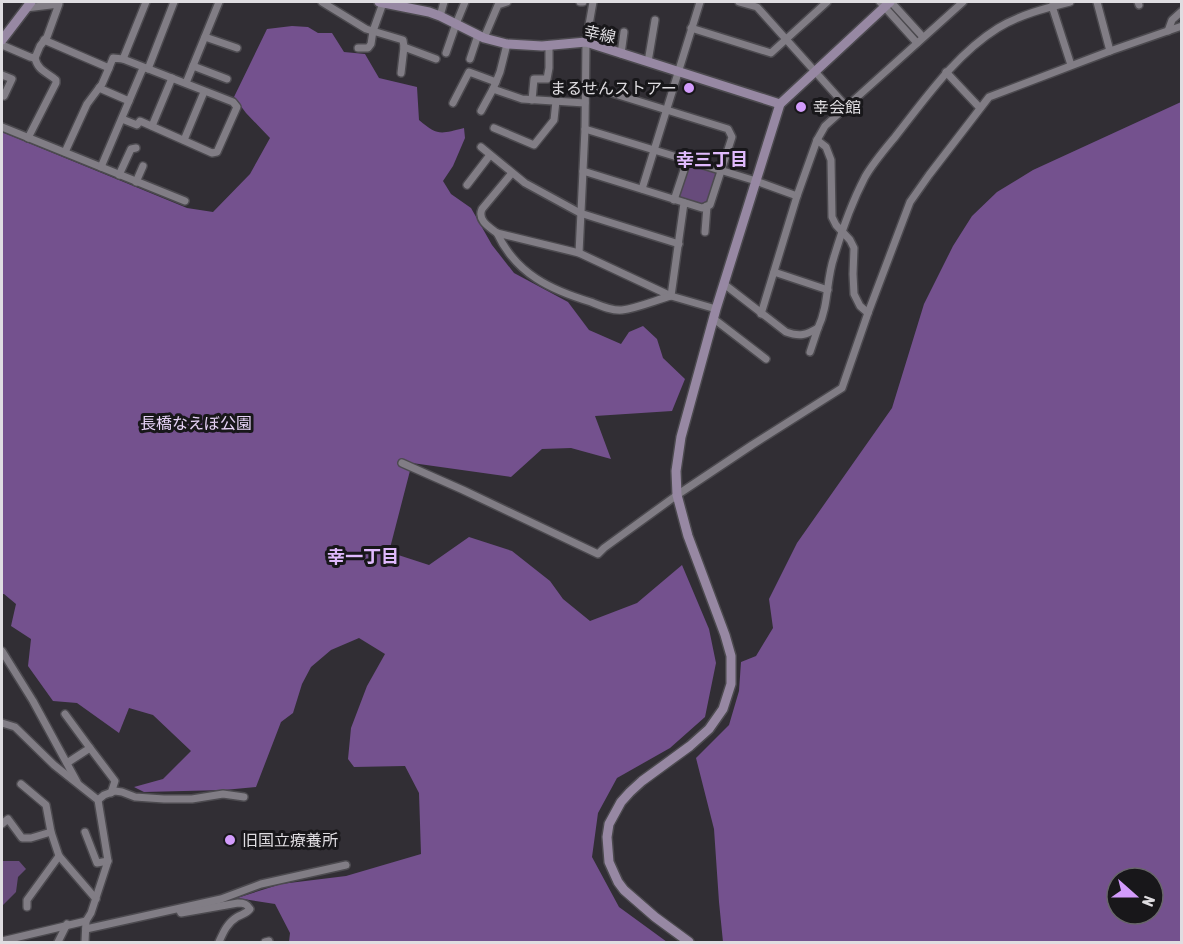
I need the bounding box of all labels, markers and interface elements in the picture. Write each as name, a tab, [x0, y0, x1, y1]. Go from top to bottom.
street label: 幸線	[582, 22, 618, 46]
place label: まるせんストアー	[550, 79, 677, 97]
marker: まるせんストアー	[682, 81, 696, 95]
place label: 幸会館	[813, 98, 861, 116]
marker: 幸会館	[794, 100, 808, 114]
district label: 幸三丁目	[676, 149, 748, 170]
park label: 長橋なえぼ公園	[140, 414, 252, 432]
district label: 幸一丁目	[327, 546, 399, 567]
place label: 旧国立療養所	[242, 831, 338, 849]
marker: 旧国立療養所	[223, 833, 237, 847]
north arrow	[1105, 866, 1165, 926]
text: N	[1139, 894, 1159, 909]

